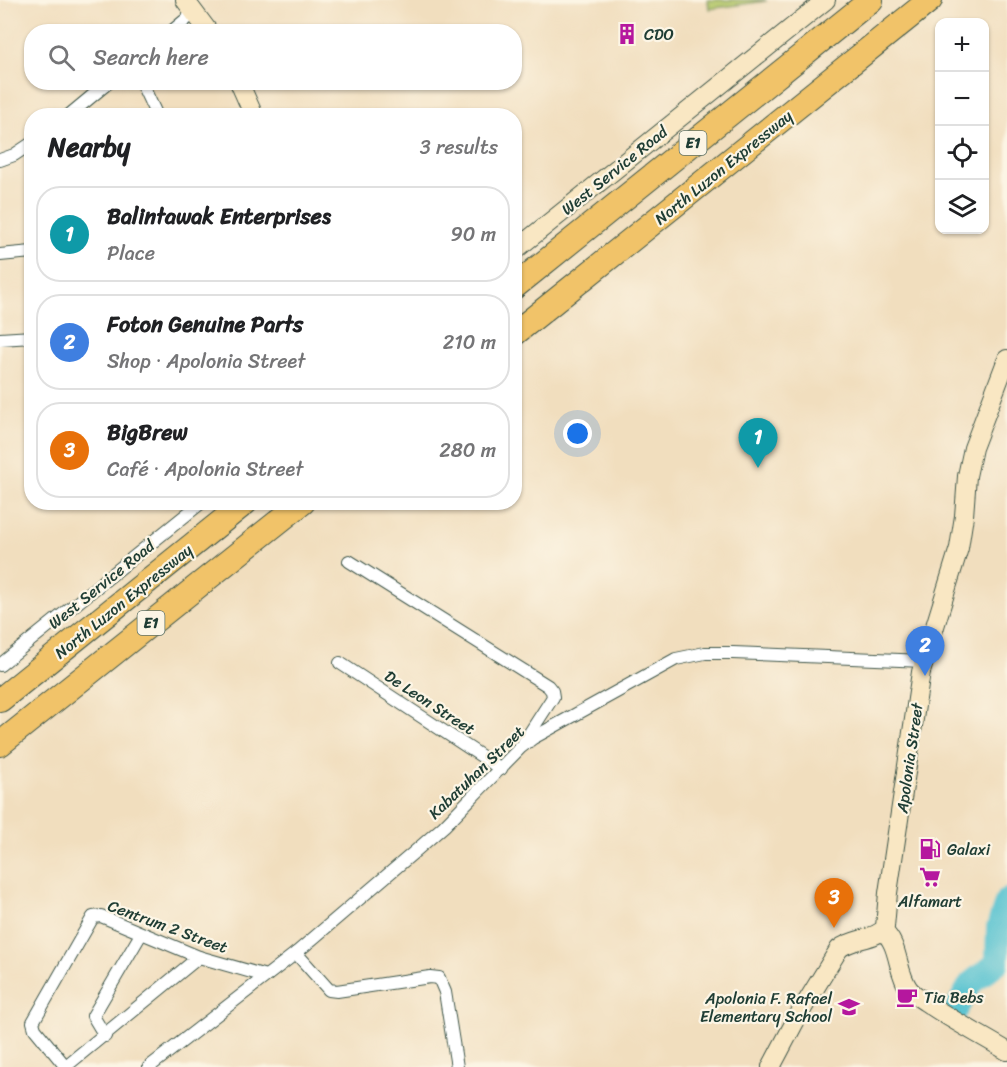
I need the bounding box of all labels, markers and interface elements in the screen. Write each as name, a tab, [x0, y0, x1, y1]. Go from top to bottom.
map controls	[935, 18, 989, 234]
button: +	[935, 18, 989, 72]
place label: CDO	[644, 20, 674, 49]
building icon: CDO	[615, 22, 639, 46]
search box	[24, 24, 522, 90]
text: Search here	[93, 38, 209, 77]
icon: search	[45, 41, 78, 74]
button: −	[935, 72, 989, 126]
street label: North Luzon Expressway	[648, 102, 800, 232]
street label: West Service Road	[555, 117, 675, 223]
text: Nearby	[48, 124, 130, 170]
button: locate	[935, 126, 989, 180]
text: 3 results	[420, 130, 498, 165]
road number: E1	[680, 131, 706, 155]
button: layers	[935, 180, 989, 234]
text: Balintawak Enterprises	[107, 197, 331, 236]
text: 1	[65, 217, 74, 252]
text: 90 m	[451, 217, 496, 252]
text: Place	[107, 236, 155, 271]
text: Foton Genuine Parts	[107, 305, 303, 344]
text: 2	[64, 325, 75, 360]
text: 210 m	[443, 325, 496, 360]
text: Shop · Apolonia Street	[107, 344, 305, 379]
text: BigBrew	[107, 413, 188, 452]
pin: 1	[738, 418, 777, 468]
your location	[563, 419, 592, 448]
text: 3	[64, 433, 75, 468]
text: 280 m	[439, 433, 496, 468]
text: Café · Apolonia Street	[107, 452, 303, 487]
street label: West Service Road	[42, 531, 162, 637]
street label: North Luzon Expressway	[48, 536, 200, 666]
road number: E1	[138, 611, 164, 635]
pin: 2	[906, 626, 944, 676]
street label: De Leon Street	[378, 662, 481, 743]
street label: Apolonia Street	[887, 701, 932, 816]
street label: Kabatuhan Street	[421, 718, 532, 827]
place label: Galaxi	[947, 835, 991, 864]
fuel station icon: Galaxi	[918, 837, 942, 861]
supermarket icon: Alfamart	[918, 865, 942, 889]
pin: 3	[814, 878, 854, 928]
place label: Alfamart	[897, 887, 962, 916]
street label: Centrum 2 Street	[104, 891, 232, 962]
place label: Tia Bebs	[924, 983, 984, 1012]
place label: Apolonia F. Rafael Elementary School	[700, 984, 832, 1031]
cafe icon: Tia Bebs	[895, 985, 919, 1009]
school or university icon: Apolonia F. Rafael Elementary School	[837, 995, 861, 1019]

